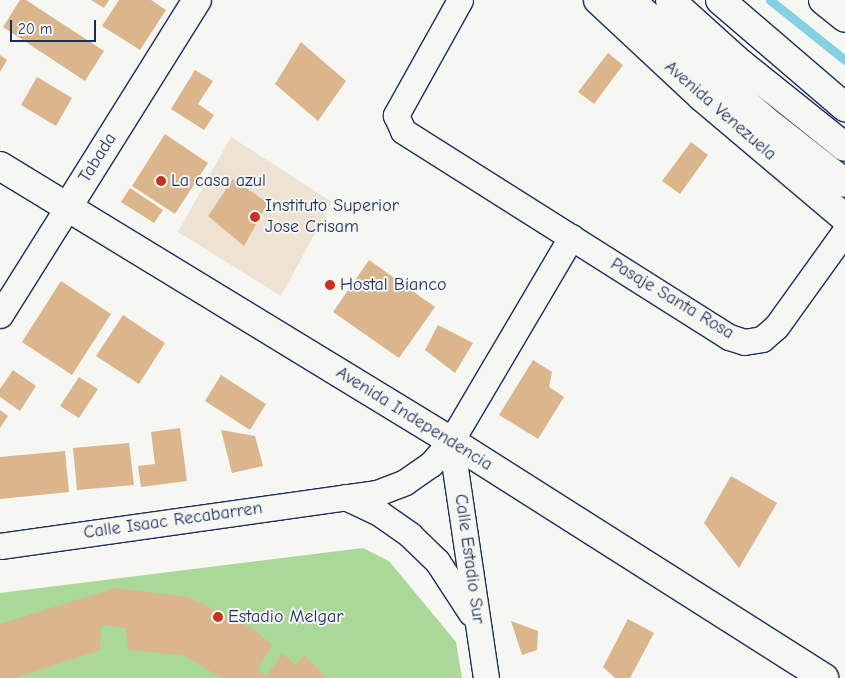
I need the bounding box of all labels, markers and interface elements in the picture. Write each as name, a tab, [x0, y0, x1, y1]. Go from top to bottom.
scale bar	[12, 10, 99, 42]
text: 20 m	[18, 20, 52, 38]
street label: Avenida Venezuela	[660, 56, 780, 166]
street label: Tabada	[74, 129, 122, 187]
place label: La casa azul	[171, 170, 266, 192]
marker: La casa azul	[155, 175, 167, 187]
place label: Instituto Superior Jose Crisam	[265, 196, 399, 238]
marker: Instituto Superior Jose Crisam	[249, 211, 261, 223]
street label: Pasaje Santa Rosa	[606, 254, 738, 344]
place label: Hostal Bianco	[340, 274, 446, 296]
marker: Hostal Bianco	[324, 279, 336, 291]
street label: Avenida Independencia	[332, 362, 496, 476]
street label: Calle Estadio Sur	[449, 493, 489, 625]
street label: Calle Isaac Recabarren	[82, 498, 264, 544]
place label: Estadio Melgar	[228, 606, 343, 628]
marker: Estadio Melgar	[212, 611, 224, 623]

